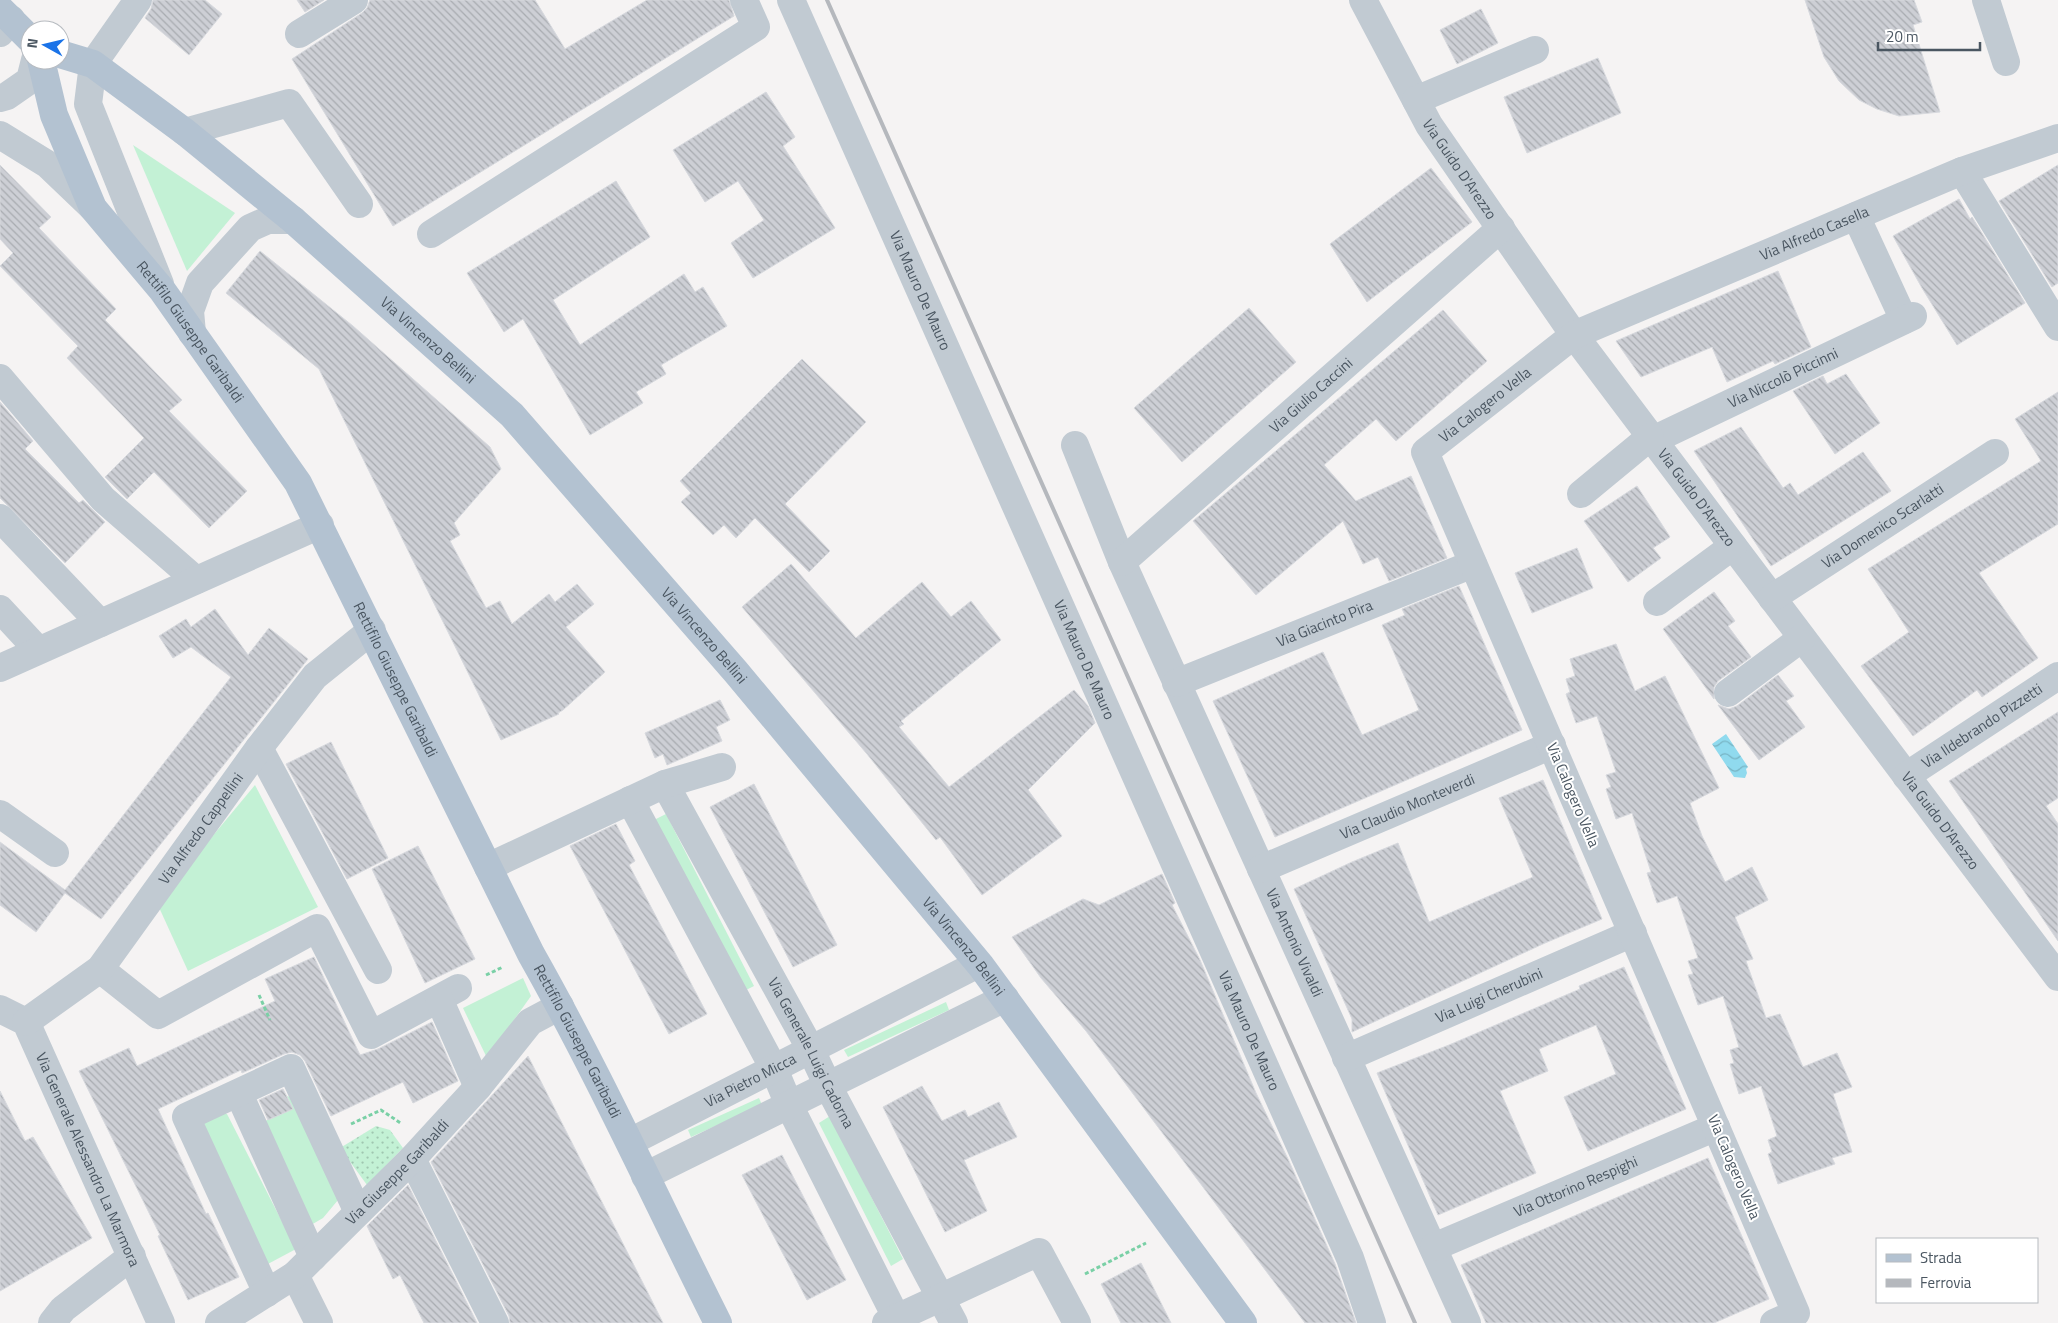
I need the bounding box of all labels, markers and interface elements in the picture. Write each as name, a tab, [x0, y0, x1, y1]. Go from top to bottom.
north arrow	[20, 20, 70, 70]
scale bar	[1878, 20, 1980, 52]
text: 20 m	[1886, 25, 1919, 48]
text: N	[21, 37, 43, 49]
street label: Via Guido D'Arezzo	[1417, 115, 1503, 224]
street label: Via Alfredo Casella	[1756, 199, 1873, 266]
street label: Via Mauro De Mauro	[884, 227, 957, 354]
street label: Rettifilo Giuseppe Garibaldi	[131, 256, 250, 407]
street label: Via Vincenzo Bellini	[375, 291, 481, 389]
street label: Via Niccolò Piccinni	[1724, 341, 1842, 414]
street label: Via Giulio Caccini	[1264, 352, 1358, 438]
street label: Via Calogero Vella	[1434, 361, 1536, 448]
street label: Via Guido D'Arezzo	[1652, 443, 1742, 551]
street label: Via Domenico Scarlatti	[1817, 477, 1948, 574]
street label: Via Vincenzo Bellini	[656, 582, 753, 689]
street label: Via Giacinto Pira	[1273, 593, 1376, 653]
street label: Via Mauro De Mauro	[1048, 596, 1121, 723]
street label: Rettifilo Giuseppe Garibaldi	[348, 598, 444, 761]
street label: Via Ildebrando Pizzetti	[1917, 677, 2047, 774]
street label: Via Calogero Vella	[1541, 739, 1606, 851]
street label: Via Claudio Monteverdi	[1336, 767, 1478, 845]
street label: Via Guido D'Arezzo	[1896, 767, 1985, 875]
street label: Via Alfredo Cappellini	[153, 768, 249, 889]
street label: Via Antonio Vivaldi	[1260, 884, 1330, 1000]
street label: Via Vincenzo Bellini	[917, 892, 1011, 1000]
street label: Rettifilo Giuseppe Garibaldi	[528, 960, 627, 1122]
street label: Via Luigi Cherubini	[1431, 962, 1546, 1029]
street label: Via Mauro De Mauro	[1213, 967, 1286, 1094]
street label: Via Generale Luigi Cadorna	[762, 973, 861, 1133]
street label: Via Pietro Micca	[700, 1047, 800, 1113]
street label: Via Generale Alessandro La Marmora	[30, 1049, 147, 1271]
street label: Via Calogero Vella	[1702, 1111, 1767, 1223]
street label: Via Giuseppe Garibaldi	[340, 1114, 454, 1230]
street label: Via Ottorino Respighi	[1510, 1150, 1641, 1223]
legend	[1876, 1238, 2038, 1303]
text: Strada	[1920, 1246, 1962, 1269]
text: Ferrovia	[1920, 1271, 1972, 1294]

